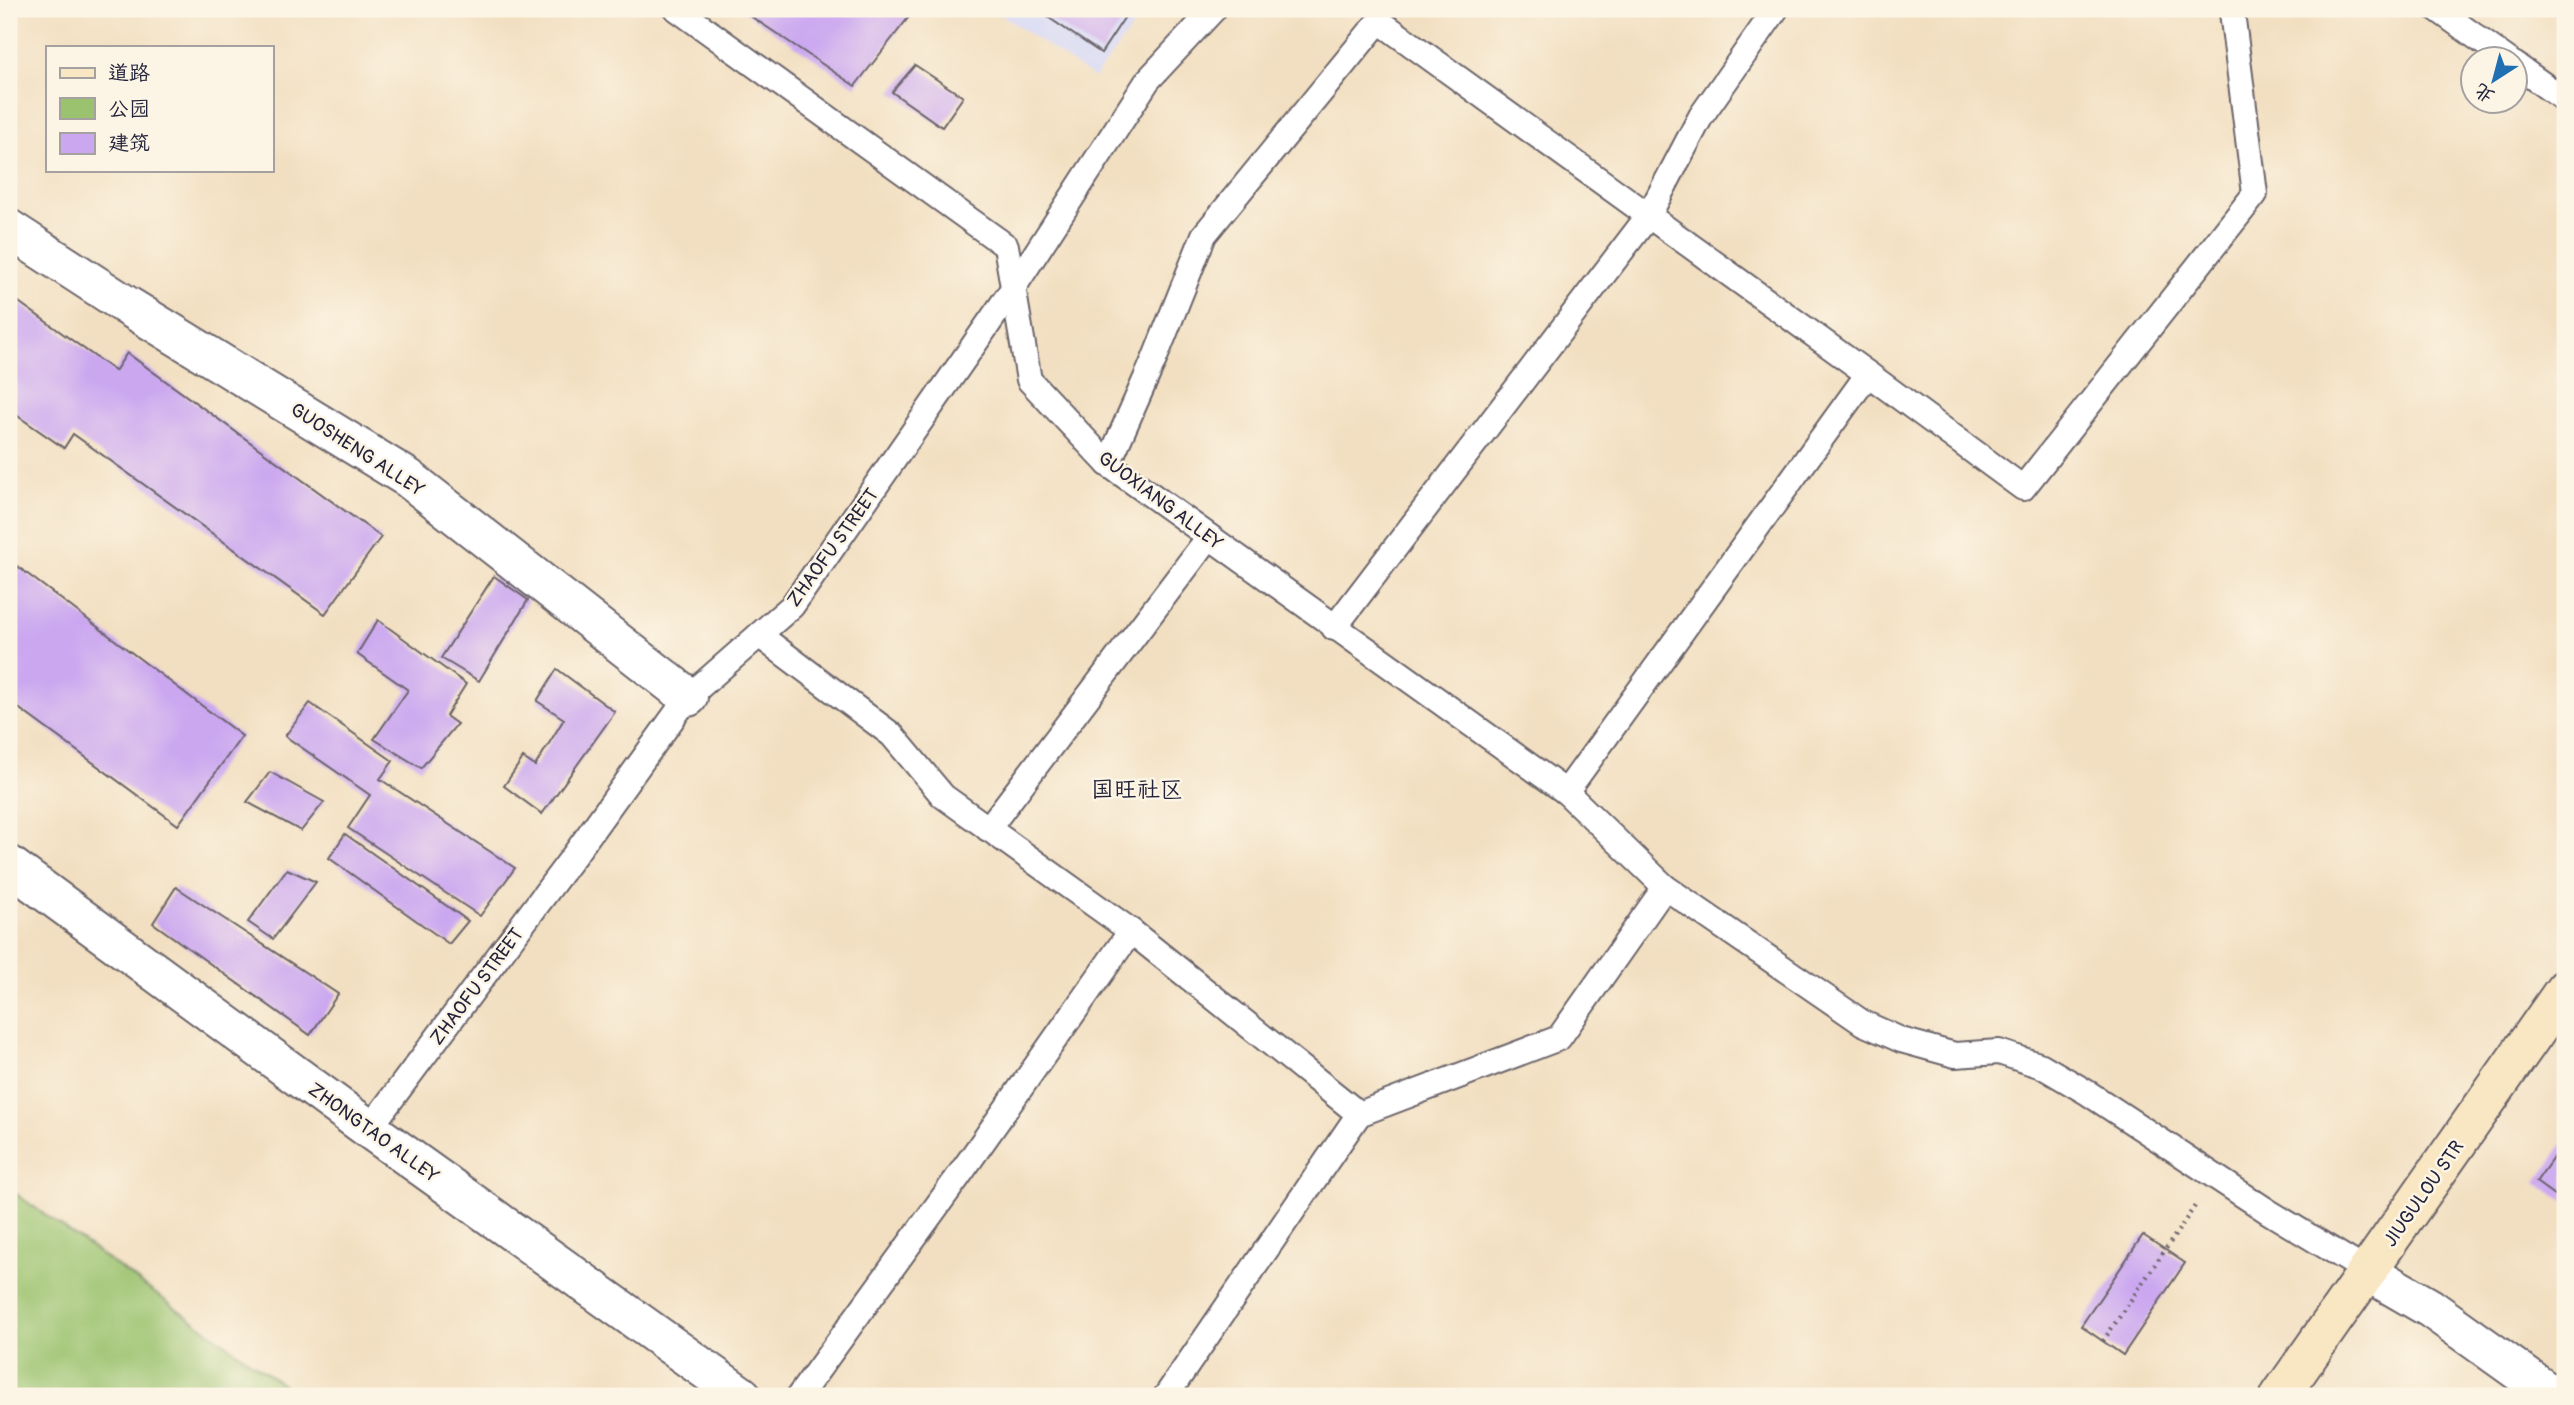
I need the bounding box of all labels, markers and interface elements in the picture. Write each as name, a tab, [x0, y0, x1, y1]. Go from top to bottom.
legend	[46, 46, 273, 172]
north arrow	[2458, 46, 2528, 116]
text: 道路	[108, 60, 150, 87]
text: 北	[2470, 78, 2499, 108]
text: 公园	[108, 96, 150, 123]
text: 建筑	[108, 130, 150, 157]
street label: GUOSHENG ALLEY	[286, 398, 429, 502]
street label: GUOXIANG ALLEY	[1093, 446, 1227, 556]
street label: ZHAOFU STREET	[782, 484, 884, 611]
district label: 国旺社区	[1091, 775, 1183, 804]
street label: ZHAOFU STREET	[425, 923, 529, 1050]
street label: ZHONGTAO ALLEY	[303, 1077, 443, 1188]
street label: JIUGULOU STR	[2378, 1136, 2469, 1251]

